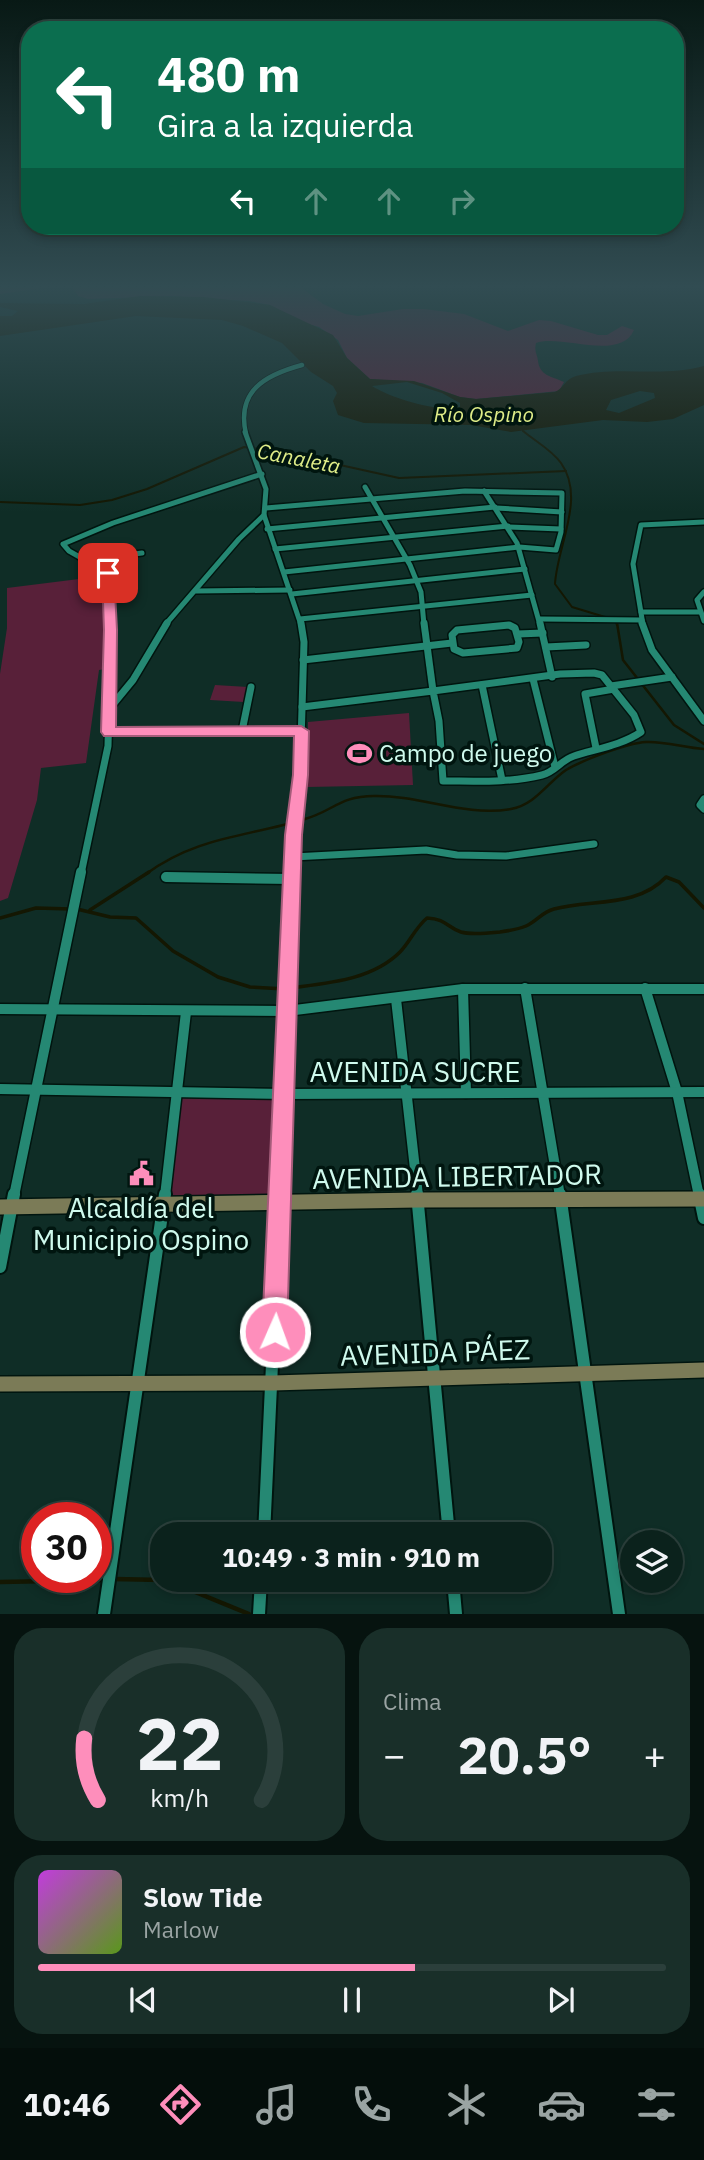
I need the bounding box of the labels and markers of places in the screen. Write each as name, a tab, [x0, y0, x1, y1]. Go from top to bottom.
pin	[78, 543, 138, 603]
place label: Campo de juego	[379, 737, 552, 769]
sports icon: Campo de juego	[345, 739, 373, 767]
public building icon: Alcaldía del Municipio Ospino	[127, 1159, 155, 1187]
place label: Alcaldía del Municipio Ospino	[33, 1189, 249, 1258]

